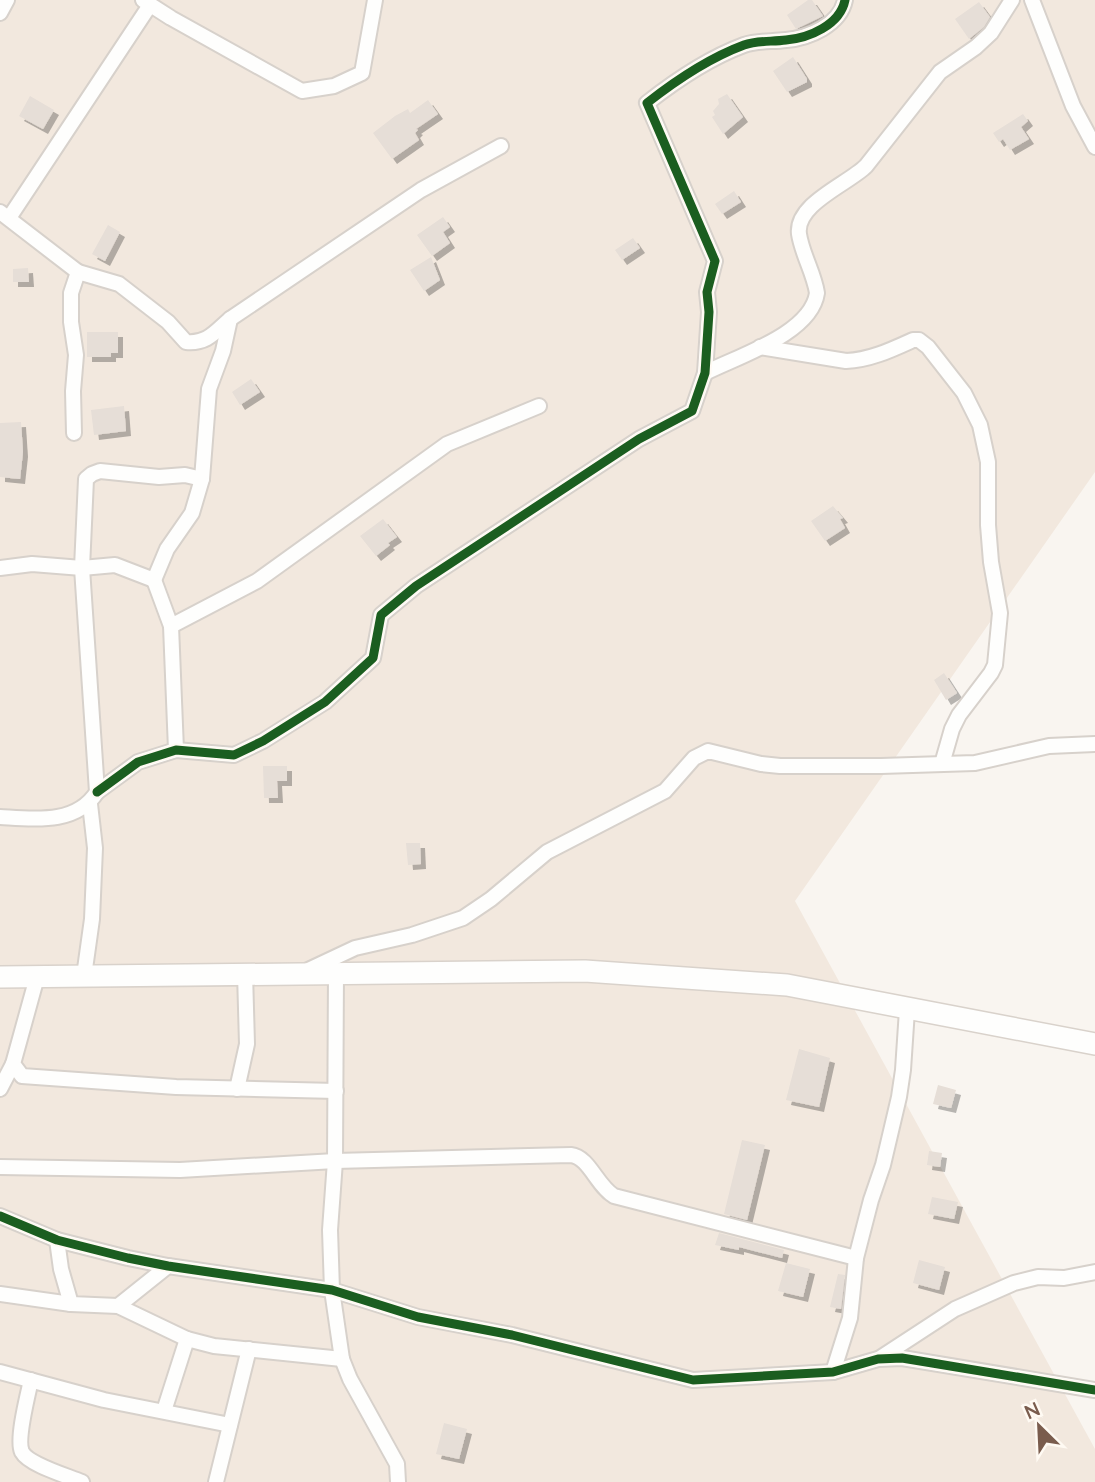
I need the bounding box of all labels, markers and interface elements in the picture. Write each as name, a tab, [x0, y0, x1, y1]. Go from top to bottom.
north arrow	[1004, 1391, 1074, 1461]
text: N	[1021, 1397, 1043, 1423]

